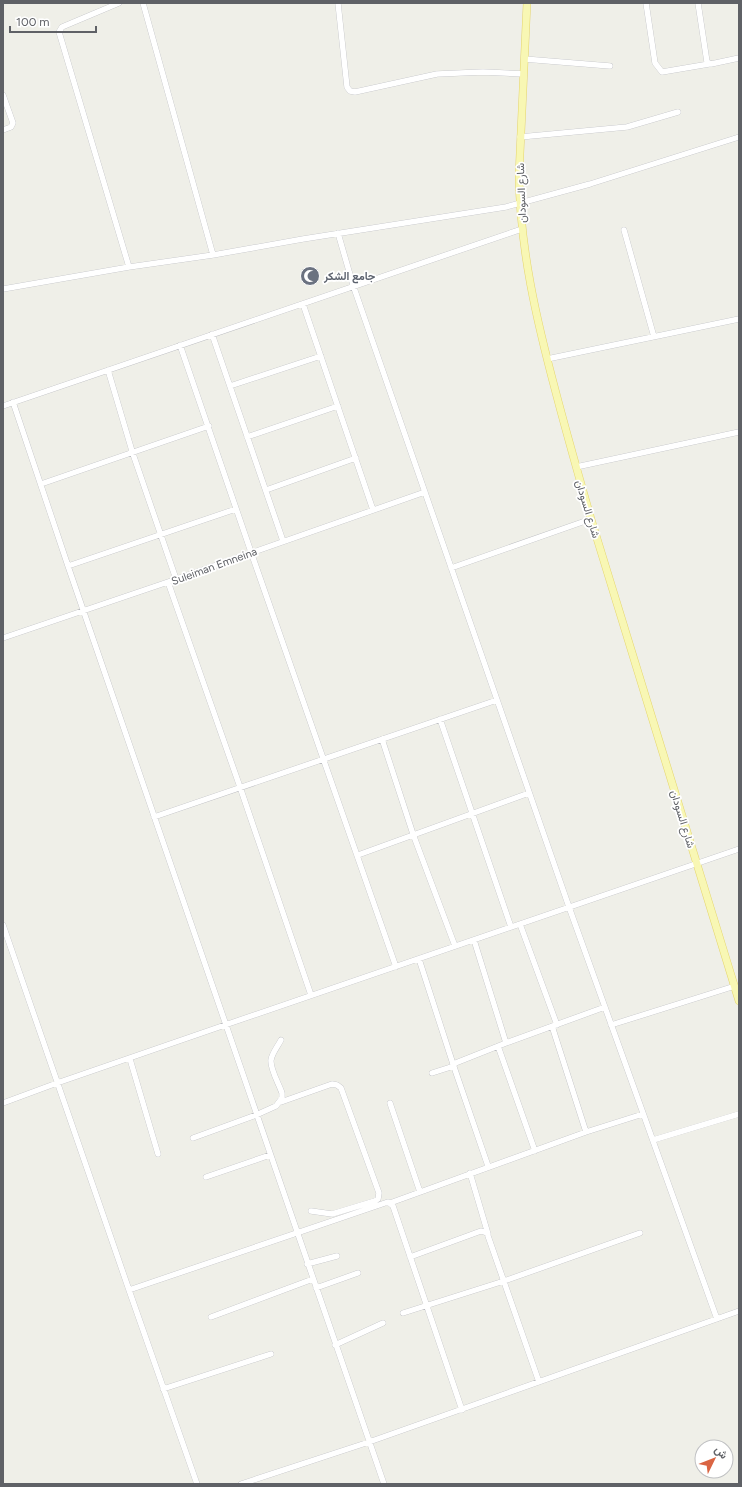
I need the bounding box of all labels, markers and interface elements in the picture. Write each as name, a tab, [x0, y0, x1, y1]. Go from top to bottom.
scale bar	[10, 8, 96, 34]
text: 100 m	[16, 15, 50, 29]
street label: شارع السودان	[514, 162, 530, 223]
mosque icon: جامع الشكر	[299, 265, 321, 287]
place label: جامع الشكر	[323, 270, 376, 284]
street label: شارع السودان	[572, 479, 603, 540]
street label: Suleiman Emneina	[170, 545, 259, 588]
street label: شارع السودان	[667, 789, 698, 850]
north arrow	[694, 1439, 734, 1479]
text: ش	[712, 1443, 730, 1462]

